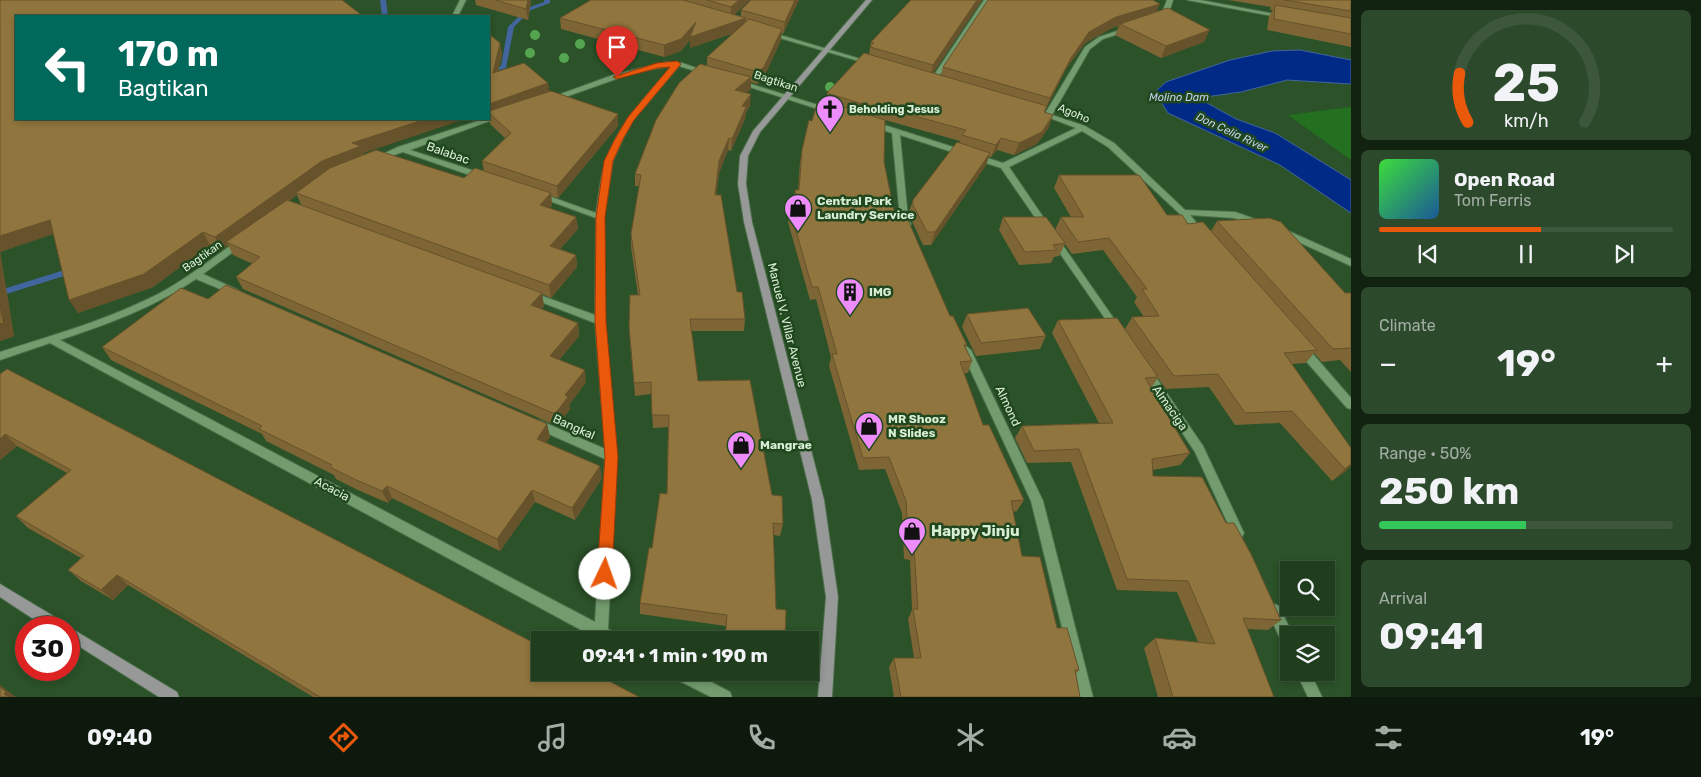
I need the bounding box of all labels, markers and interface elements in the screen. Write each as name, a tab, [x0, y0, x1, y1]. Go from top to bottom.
pin	[596, 26, 638, 77]
text: 170 m	[118, 33, 219, 75]
icon: arrive	[603, 33, 631, 61]
icon: left	[35, 35, 100, 100]
text: 25	[1492, 52, 1560, 114]
street label: Bagtikan	[752, 68, 799, 95]
text: Bagtikan	[118, 75, 209, 102]
water label: Molino Dam	[1149, 91, 1209, 104]
church icon: Beholding Jesus	[815, 94, 845, 133]
street label: Agoho	[1056, 101, 1092, 126]
place label: Beholding Jesus	[849, 103, 940, 116]
water label: Don Celia River	[1194, 110, 1270, 155]
text: km/h	[1504, 110, 1548, 131]
street label: Balabac	[425, 139, 472, 167]
text: Open Road	[1454, 168, 1555, 191]
text: Tom Ferris	[1454, 191, 1531, 210]
shop icon: Central Park Laundry Service	[783, 193, 813, 232]
place label: Central Park Laundry Service	[817, 194, 914, 222]
street label: Bagtikan	[180, 238, 225, 275]
icon: previous	[1414, 240, 1442, 268]
icon: pause	[1512, 240, 1540, 268]
icon: next	[1610, 240, 1638, 268]
street label: Manuel V. Villar Avenue	[765, 261, 809, 389]
building icon: IMG	[835, 277, 865, 316]
place label: IMG	[869, 285, 892, 299]
text: Climate	[1379, 316, 1436, 335]
text: 19°	[1497, 340, 1556, 386]
text: −	[1379, 347, 1397, 380]
text: +	[1656, 347, 1673, 380]
street label: Almaciga	[1149, 383, 1191, 433]
street label: Almond	[993, 384, 1023, 428]
shop icon: MR Shooz N Slides	[854, 411, 884, 450]
street label: Bangkal	[551, 412, 597, 443]
place label: MR Shooz N Slides	[888, 412, 946, 440]
shop icon: Mangrae	[726, 430, 756, 469]
place label: Mangrae	[760, 438, 812, 452]
text: Range · 50%	[1379, 444, 1471, 463]
text: 250 km	[1379, 468, 1519, 514]
street label: Acacia	[312, 474, 352, 504]
shop icon: Happy Jinju	[897, 516, 927, 555]
place label: Happy Jinju	[931, 522, 1020, 540]
position arrow	[578, 547, 630, 599]
map controls	[1280, 561, 1335, 681]
button: search	[1280, 561, 1335, 616]
text: Arrival	[1379, 589, 1427, 608]
text: 09:41	[1379, 613, 1484, 659]
speed limit sign: 30	[15, 616, 80, 681]
button: layers	[1280, 626, 1335, 681]
text: 09:41 · 1 min · 190 m	[582, 644, 768, 667]
icon: directions	[326, 720, 361, 755]
icon: music	[535, 720, 570, 755]
icon: phone	[744, 720, 779, 755]
icon: climate	[953, 720, 988, 755]
icon: car	[1162, 720, 1197, 755]
icon: filters	[1371, 720, 1406, 755]
text: 09:40	[87, 724, 152, 751]
text: 19°	[1580, 724, 1614, 751]

